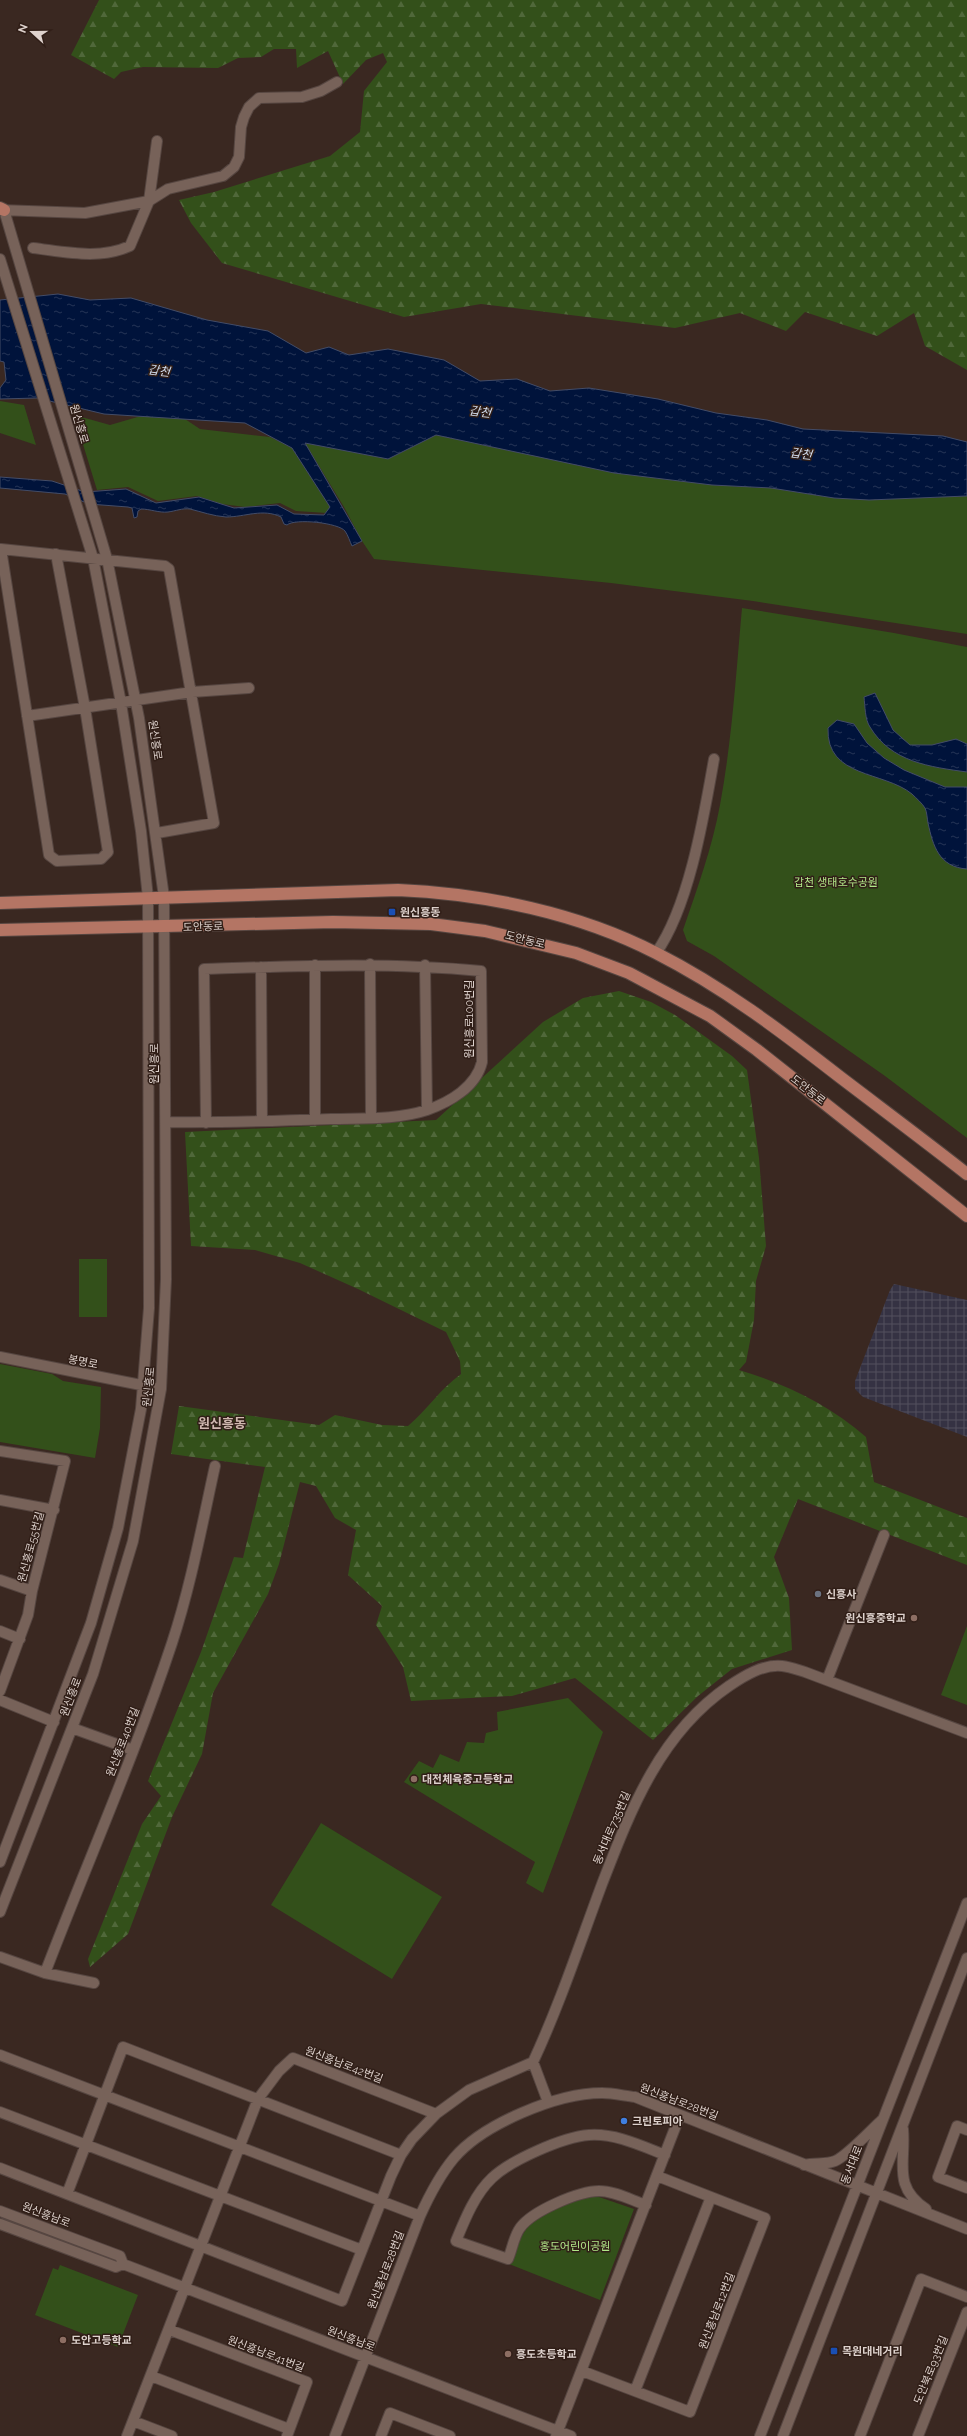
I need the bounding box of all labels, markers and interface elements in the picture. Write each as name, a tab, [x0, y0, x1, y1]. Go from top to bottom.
north arrow	[12, 12, 52, 52]
text: N	[16, 22, 31, 35]
water label: 갑천	[147, 363, 173, 380]
street label: 원신흥로	[67, 403, 91, 445]
water label: 갑천	[468, 404, 494, 421]
water label: 갑천	[789, 446, 815, 463]
street label: 원신흥로	[146, 719, 164, 761]
park label: 갑천 생태호수공원	[794, 876, 878, 889]
place label: 원신흥동	[400, 906, 440, 919]
marker: 원신흥동	[387, 907, 397, 917]
street label: 도안동로	[183, 920, 223, 934]
street label: 도안동로	[504, 929, 546, 951]
street label: 원신흥로100번길	[463, 980, 476, 1058]
street label: 원신흥로	[148, 1044, 161, 1084]
street label: 도안동로	[788, 1072, 828, 1108]
street label: 봉명로	[67, 1353, 99, 1371]
street label: 원신흥로	[140, 1366, 158, 1408]
district label: 원신흥동	[198, 1416, 246, 1431]
street label: 원신흥로55번길	[15, 1510, 47, 1584]
place label: 신흥사	[826, 1588, 856, 1601]
marker: 신흥사	[813, 1589, 823, 1599]
place label: 원신흥중학교	[845, 1612, 906, 1625]
marker: 원신흥중학교	[909, 1613, 919, 1623]
street label: 원신흥로	[58, 1676, 84, 1718]
street label: 원신흥로40번길	[104, 1705, 142, 1779]
place label: 대전체육중고등학교	[422, 1773, 513, 1786]
marker: 대전체육중고등학교	[409, 1774, 419, 1784]
street label: 동서대로735번길	[591, 1789, 633, 1867]
street label: 원신흥남로42번길	[303, 2044, 385, 2086]
street label: 원신흥남로28번길	[638, 2081, 720, 2123]
place label: 크린토피아	[632, 2115, 683, 2128]
marker: 크린토피아	[619, 2116, 629, 2126]
street label: 동서대로	[839, 2144, 865, 2186]
street label: 원신흥남로	[20, 2200, 72, 2230]
street label: 원신흥남로28번길	[365, 2229, 407, 2311]
park label: 홍도어린이공원	[540, 2240, 610, 2253]
street label: 원신흥남로12번길	[696, 2271, 738, 2351]
street label: 원신흥남로	[325, 2324, 377, 2354]
street label: 원신흥남로41번길	[226, 2333, 306, 2375]
place label: 도안고등학교	[71, 2334, 132, 2347]
street label: 도안북로93번길	[911, 2334, 951, 2406]
marker: 도안고등학교	[58, 2335, 68, 2345]
place label: 목원대네거리	[842, 2345, 903, 2358]
marker: 목원대네거리	[829, 2346, 839, 2356]
place label: 흥도초등학교	[516, 2348, 577, 2361]
marker: 흥도초등학교	[503, 2349, 513, 2359]

